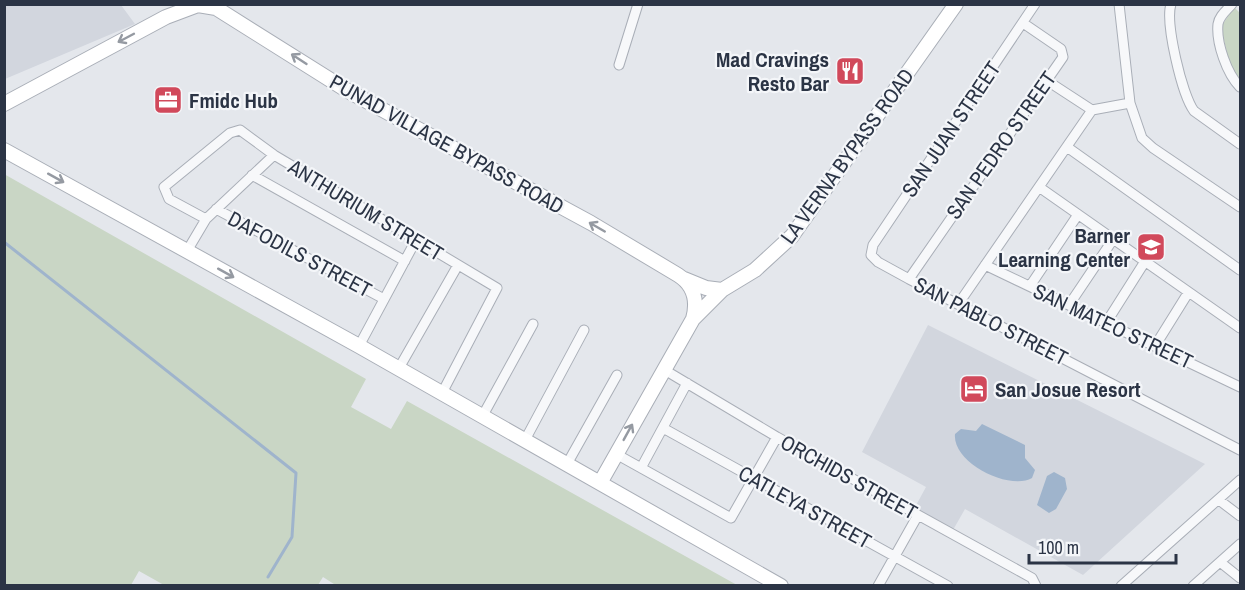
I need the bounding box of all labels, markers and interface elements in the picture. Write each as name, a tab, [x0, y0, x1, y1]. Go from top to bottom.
one-way arrow	[118, 33, 136, 44]
place label: Mad Cravings Resto Bar	[716, 45, 829, 98]
one-way arrow	[291, 53, 308, 65]
restaurant icon: Mad Cravings Resto Bar	[834, 55, 866, 87]
street label: SAN JUAN STREET	[895, 55, 1007, 203]
street label: LA VERNA BYPASS ROAD	[773, 62, 921, 250]
street label: SAN PEDRO STREET	[939, 65, 1063, 225]
street label: PUNAD VILLAGE BYPASS ROAD	[325, 67, 569, 221]
office icon: Fmidc Hub	[152, 84, 184, 116]
place label: Fmidc Hub	[189, 86, 278, 115]
street label: ANTHURIUM STREET	[282, 152, 449, 268]
one-way arrow	[47, 172, 64, 184]
street label: DAFODILS STREET	[223, 204, 377, 304]
one-way arrow	[589, 220, 606, 232]
place label: Barner Learning Center	[998, 221, 1130, 274]
school or university icon: Barner Learning Center	[1135, 231, 1167, 263]
one-way arrow	[218, 267, 235, 279]
street label: SAN PABLO STREET	[909, 270, 1073, 373]
street label: SAN MATEO STREET	[1029, 276, 1198, 376]
hotel icon: San Josue Resort	[958, 373, 990, 405]
place label: San Josue Resort	[995, 375, 1141, 404]
one-way arrow	[622, 424, 634, 441]
street label: ORCHIDS STREET	[775, 427, 923, 527]
street label: CATLEYA STREET	[733, 459, 877, 556]
scale bar	[1029, 527, 1176, 565]
text: 100 m	[1038, 535, 1079, 560]

